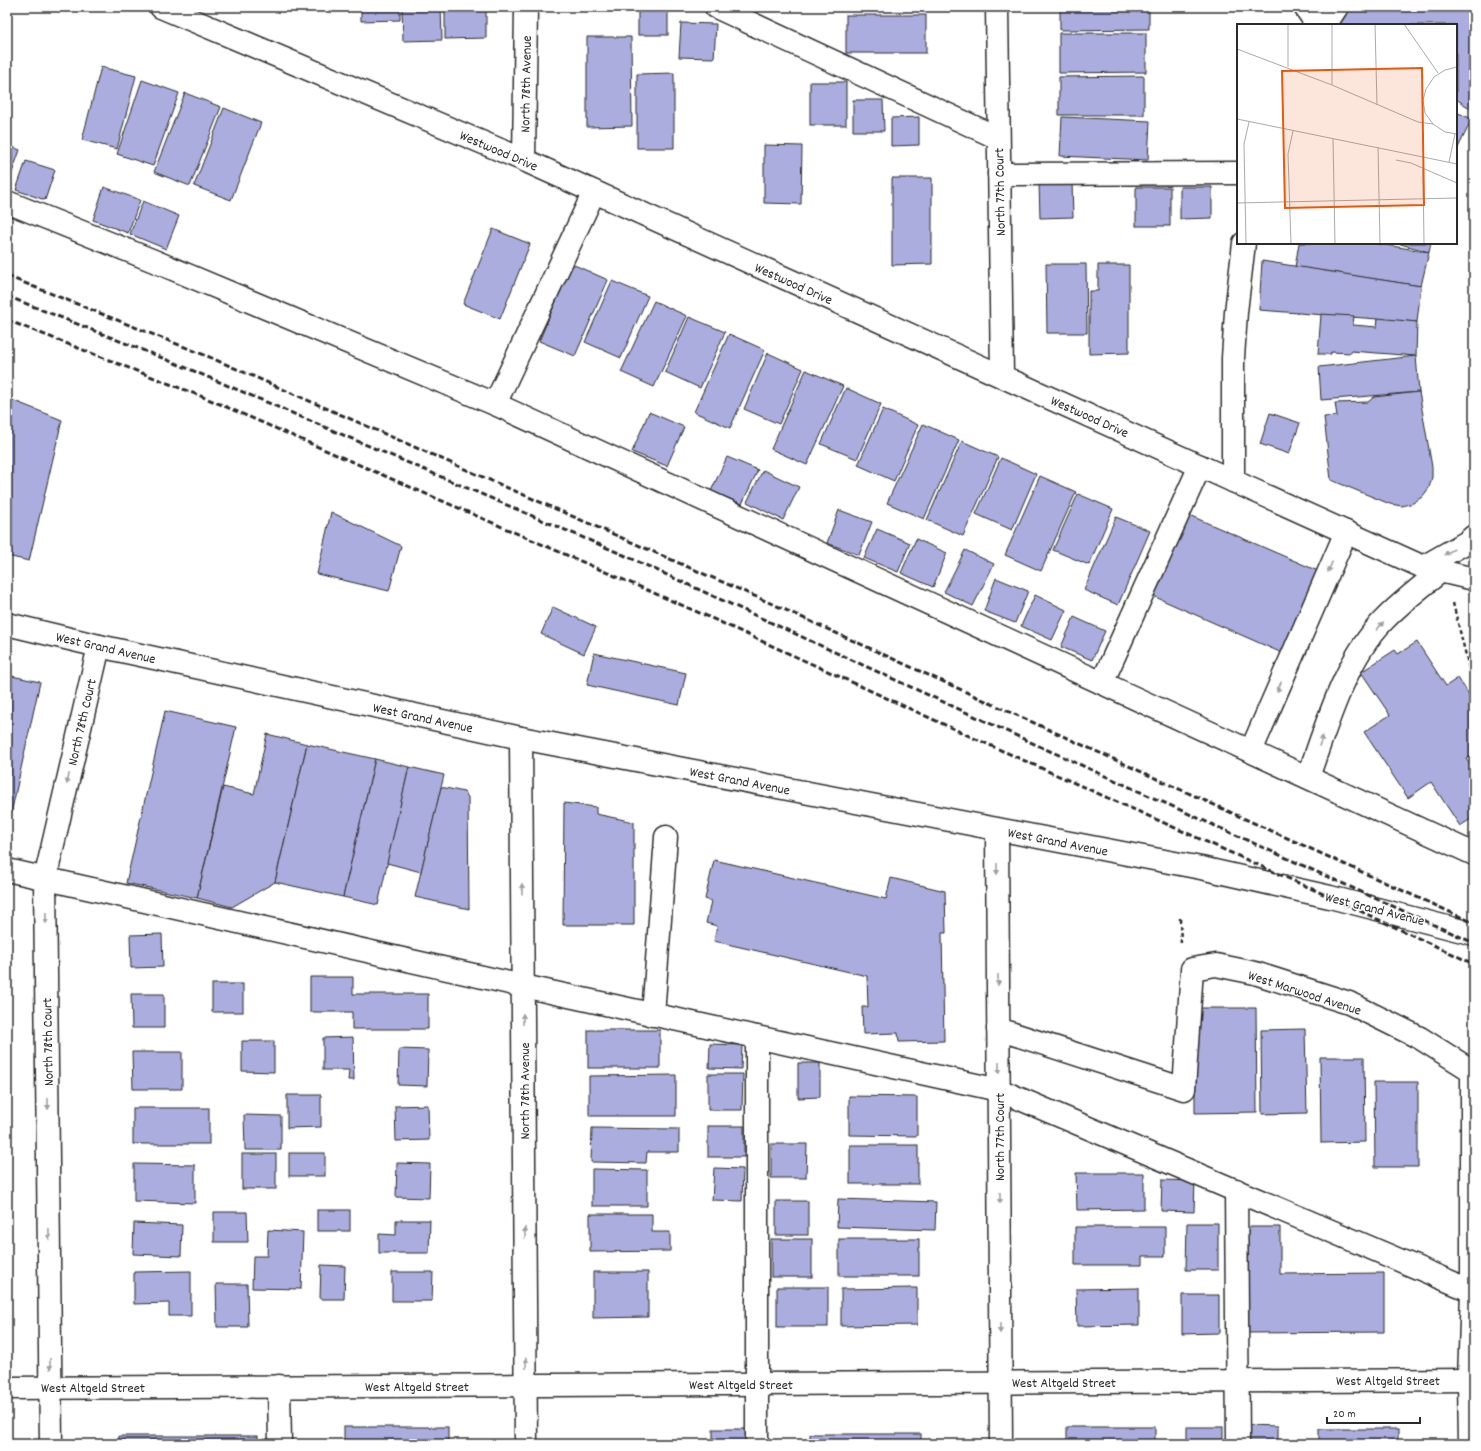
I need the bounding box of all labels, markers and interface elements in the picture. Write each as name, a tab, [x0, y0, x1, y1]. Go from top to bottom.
inset map	[1237, 24, 1457, 244]
street label: North 78th Avenue	[516, 35, 538, 133]
street label: Westwood Drive	[456, 126, 541, 177]
street label: North 77th Court	[990, 148, 1012, 236]
street label: Westwood Drive	[751, 259, 835, 311]
street label: Westwood Drive	[1047, 392, 1131, 444]
one-way arrow	[1443, 549, 1455, 556]
one-way arrow	[1327, 562, 1333, 573]
one-way arrow	[1375, 620, 1384, 631]
street label: West Grand Avenue	[54, 628, 157, 670]
street label: North 78th Court	[63, 677, 103, 768]
one-way arrow	[1275, 681, 1281, 693]
street label: West Grand Avenue	[371, 699, 474, 739]
one-way arrow	[1319, 734, 1325, 746]
street label: West Grand Avenue	[688, 762, 792, 801]
one-way arrow	[65, 773, 71, 785]
street label: West Grand Avenue	[1006, 823, 1110, 862]
one-way arrow	[994, 863, 1000, 876]
one-way arrow	[519, 882, 525, 895]
street label: West Grand Avenue	[1323, 888, 1426, 932]
one-way arrow	[43, 912, 49, 925]
street label: West Marwood Avenue	[1245, 966, 1364, 1022]
one-way arrow	[995, 974, 1001, 987]
street label: North 78th Court	[38, 998, 60, 1086]
one-way arrow	[520, 1012, 526, 1025]
street label: North 78th Avenue	[516, 1042, 536, 1140]
one-way arrow	[996, 1062, 1002, 1075]
street label: North 77th Court	[991, 1093, 1011, 1181]
one-way arrow	[45, 1098, 51, 1111]
one-way arrow	[996, 1192, 1003, 1204]
one-way arrow	[522, 1226, 528, 1239]
one-way arrow	[46, 1228, 52, 1241]
one-way arrow	[997, 1322, 1003, 1335]
one-way arrow	[523, 1356, 529, 1369]
one-way arrow	[47, 1358, 53, 1371]
street label: West Altgeld Street	[1336, 1372, 1440, 1392]
street label: West Altgeld Street	[1012, 1374, 1116, 1394]
street label: West Altgeld Street	[689, 1376, 793, 1396]
street label: West Altgeld Street	[365, 1378, 469, 1398]
street label: West Altgeld Street	[41, 1379, 145, 1399]
scale bar	[1327, 1399, 1420, 1425]
text: 20 m	[1333, 1406, 1356, 1423]

